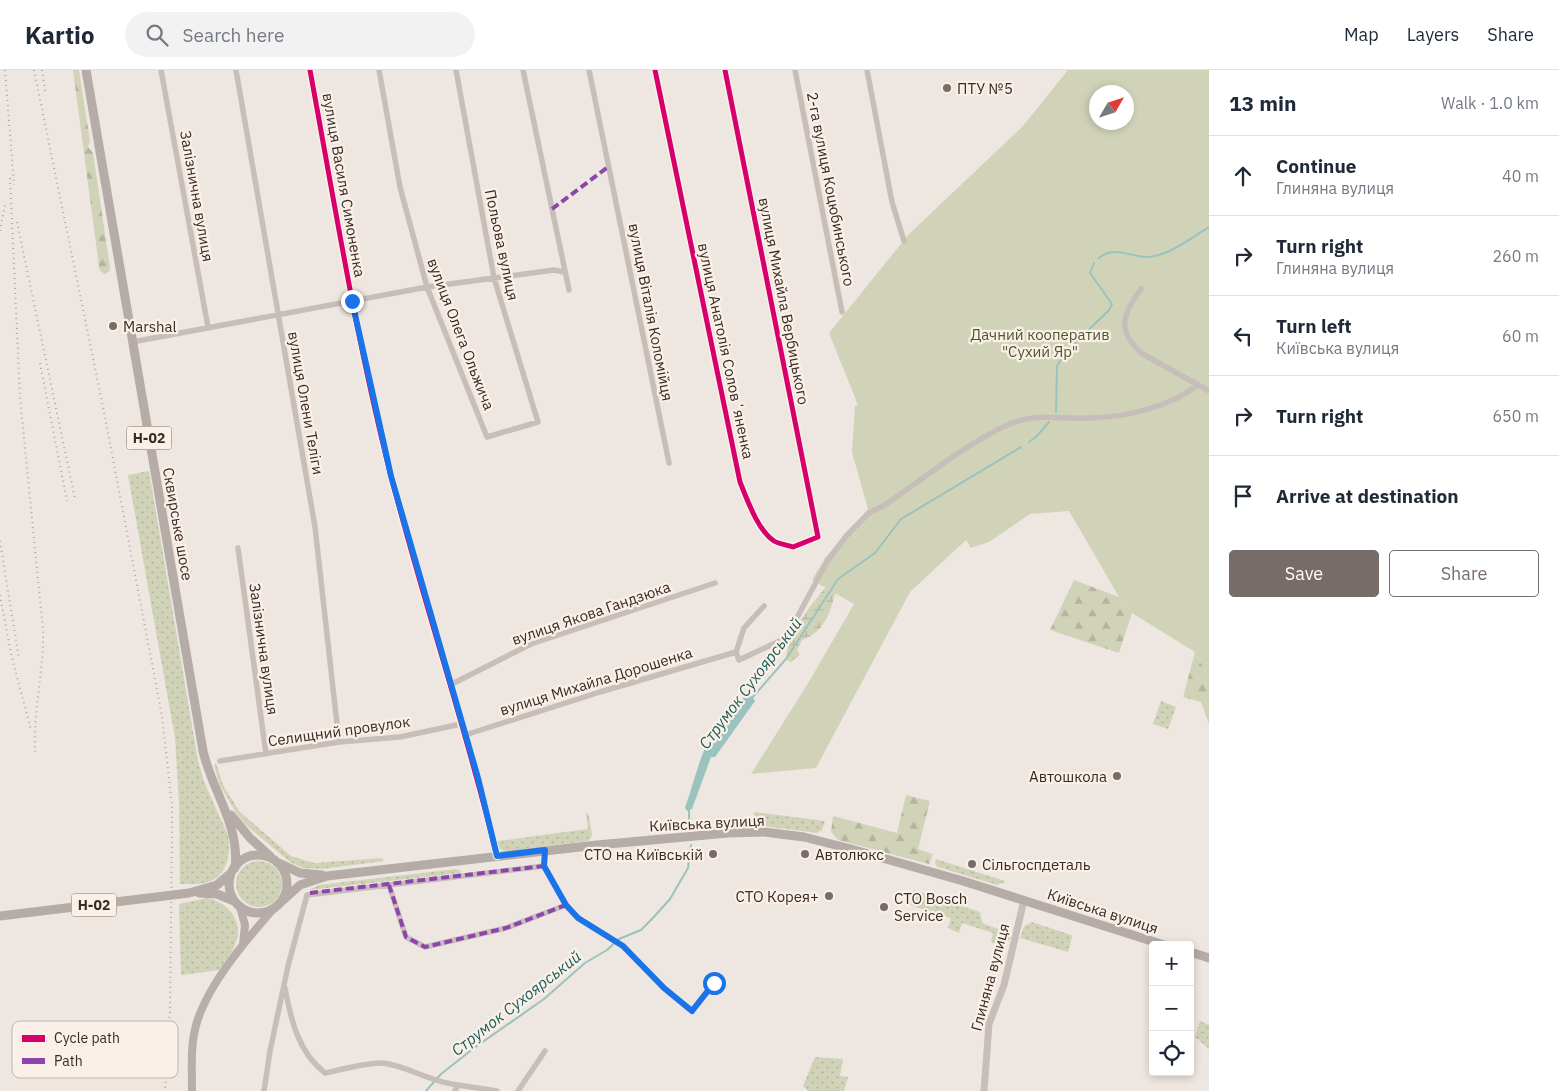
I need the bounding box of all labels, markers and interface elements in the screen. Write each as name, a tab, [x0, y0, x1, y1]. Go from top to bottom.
search box	[125, 12, 475, 57]
text: Kartio	[25, 19, 95, 51]
icon: search	[143, 21, 171, 49]
text: Search here	[183, 23, 284, 47]
text: Map	[1344, 23, 1379, 46]
text: Layers	[1407, 23, 1459, 46]
text: Share	[1487, 23, 1534, 46]
place label: ПТУ №5	[957, 79, 1013, 98]
marker: ПТУ №5	[941, 82, 953, 94]
north arrow	[1089, 85, 1134, 130]
text: 13 min	[1229, 89, 1296, 117]
street label: 2-га вулиця Коцюбинського	[803, 90, 859, 288]
street label: вулиця Василя Симоненка	[318, 92, 370, 278]
text: Walk · 1.0 km	[1441, 93, 1539, 113]
street label: Залізнична вулиця	[176, 129, 218, 263]
text: Continue	[1276, 154, 1356, 178]
icon: ahead	[1229, 162, 1257, 190]
text: 40 m	[1502, 166, 1539, 186]
text: Глиняна вулиця	[1276, 178, 1394, 198]
street label: Польова вулиця	[481, 188, 523, 302]
street label: вулиця Михайла Вербицького	[755, 196, 813, 406]
street label: вулиця Віталія Коломійця	[624, 222, 678, 402]
text: Turn right	[1276, 234, 1363, 258]
street label: вулиця Анатолія Соловʼяненка	[694, 241, 758, 461]
icon: right	[1229, 242, 1257, 270]
text: 260 m	[1492, 246, 1539, 266]
street label: вулиця Олега Ольжича	[423, 255, 499, 413]
text: Глиняна вулиця	[1276, 258, 1394, 278]
route end	[341, 290, 364, 313]
text: Turn left	[1276, 314, 1352, 338]
place label: Marshal	[123, 317, 177, 336]
marker: Marshal	[107, 320, 119, 332]
icon: left	[1229, 322, 1257, 350]
park label: Дачний кооператив "Сухий Яр"	[970, 325, 1110, 361]
text: 60 m	[1502, 326, 1539, 346]
street label: вулиця Олени Теліги	[284, 330, 328, 476]
text: Київська вулиця	[1276, 338, 1399, 358]
icon: right	[1229, 402, 1257, 430]
text: Turn right	[1276, 404, 1363, 428]
text: 650 m	[1492, 406, 1539, 426]
road number: Н-02	[126, 426, 172, 449]
street label: Сквирське шосе	[159, 466, 197, 582]
icon: arrive	[1229, 482, 1257, 510]
text: Arrive at destination	[1276, 484, 1459, 508]
button: Save	[1229, 550, 1379, 597]
button: Share	[1389, 550, 1539, 597]
street label: вулиця Якова Гандзюка	[509, 577, 673, 649]
street label: Залізнична вулиця	[245, 582, 283, 716]
water label: Струмок Сухоярський	[694, 613, 806, 753]
street label: вулиця Михайла Дорошенка	[497, 643, 695, 719]
street label: Селищний провулок	[267, 712, 411, 750]
place label: Автошкола	[1029, 767, 1107, 786]
marker: Автошкола	[1111, 770, 1123, 782]
street label: Київська вулиця	[649, 810, 765, 836]
place label: СТО на Київській	[584, 845, 703, 864]
place label: Автолюкс	[815, 845, 884, 864]
marker: СТО на Київській	[707, 848, 719, 860]
marker: Автолюкс	[799, 848, 811, 860]
place label: Сільгоспдеталь	[982, 855, 1091, 874]
marker: Сільгоспдеталь	[966, 858, 978, 870]
street label: Київська вулиця	[1045, 884, 1161, 938]
place label: СТО Корея+	[735, 887, 819, 906]
place label: СТО Bosch Service	[894, 889, 967, 925]
marker: СТО Корея+	[823, 890, 835, 902]
road number: Н-02	[72, 894, 116, 916]
marker: СТО Bosch Service	[878, 901, 890, 913]
street label: Глиняна вулиця	[966, 921, 1014, 1033]
map controls	[1149, 941, 1194, 1076]
button: +	[1149, 941, 1194, 986]
water label: Струмок Сухоярський	[447, 946, 585, 1060]
route start	[703, 972, 726, 995]
button: −	[1149, 986, 1194, 1031]
legend	[12, 1021, 178, 1078]
text: Cycle path	[54, 1029, 120, 1047]
button: locate	[1149, 1031, 1194, 1076]
text: Path	[54, 1052, 83, 1070]

